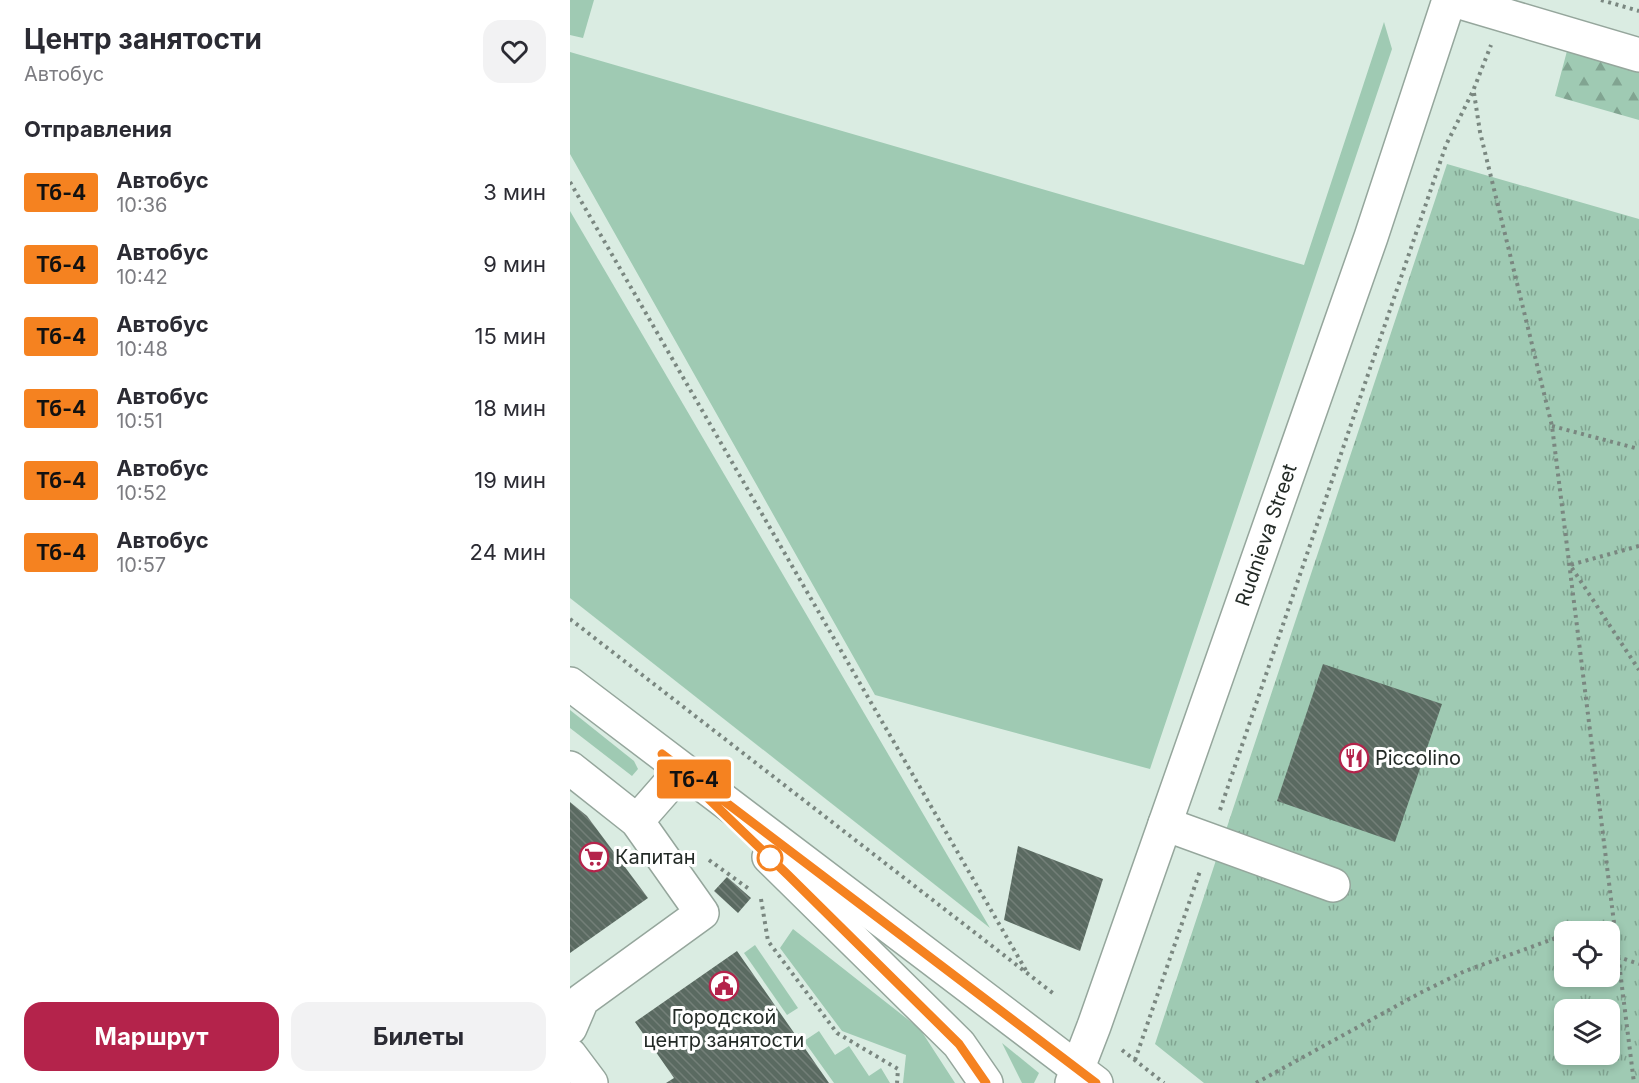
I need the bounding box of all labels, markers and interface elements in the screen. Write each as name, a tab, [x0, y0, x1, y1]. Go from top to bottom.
button: heart	[483, 20, 546, 83]
text: Центр занятости	[24, 22, 262, 56]
text: Автобус	[24, 62, 104, 86]
text: Отправления	[24, 116, 172, 142]
text: Автобус	[116, 167, 209, 193]
text: 3 мин	[483, 179, 546, 205]
text: Тб-4	[36, 180, 86, 205]
text: 10:36	[116, 193, 167, 217]
text: Автобус	[116, 239, 209, 265]
text: 9 мин	[483, 251, 546, 277]
text: Тб-4	[36, 252, 86, 277]
text: 10:42	[116, 265, 168, 289]
text: Автобус	[116, 311, 209, 337]
text: 15 мин	[475, 323, 546, 349]
text: Тб-4	[36, 324, 86, 349]
text: 10:48	[116, 337, 168, 361]
text: Автобус	[116, 383, 209, 409]
text: 18 мин	[474, 395, 546, 421]
text: Тб-4	[36, 396, 86, 421]
text: 10:51	[116, 409, 163, 433]
text: Автобус	[116, 455, 209, 481]
street label: Rudnieva Street	[1230, 460, 1302, 609]
text: 19 мин	[474, 467, 546, 493]
text: Тб-4	[36, 468, 86, 493]
text: 10:52	[116, 481, 167, 505]
text: Автобус	[116, 527, 209, 553]
text: 24 мин	[470, 539, 546, 565]
text: Тб-4	[36, 540, 86, 565]
text: 10:57	[116, 553, 166, 577]
restaurant icon: Piccolino	[1338, 742, 1370, 774]
place label: Piccolino	[1375, 746, 1461, 770]
line badge: Тб-4	[652, 760, 736, 798]
text: Тб-4	[669, 767, 719, 792]
supermarket icon: Капитан	[578, 841, 610, 873]
place label: Капитан	[615, 845, 696, 869]
unlabelled marker	[757, 845, 783, 871]
map controls	[1554, 921, 1620, 1065]
button: locate	[1554, 921, 1620, 987]
public building icon: Городской центр занятости	[708, 970, 740, 1002]
button: layers	[1554, 999, 1620, 1065]
button: Маршрут	[24, 1002, 279, 1071]
button: Билеты	[291, 1002, 546, 1071]
place label: Городской центр занятости	[644, 1005, 804, 1052]

